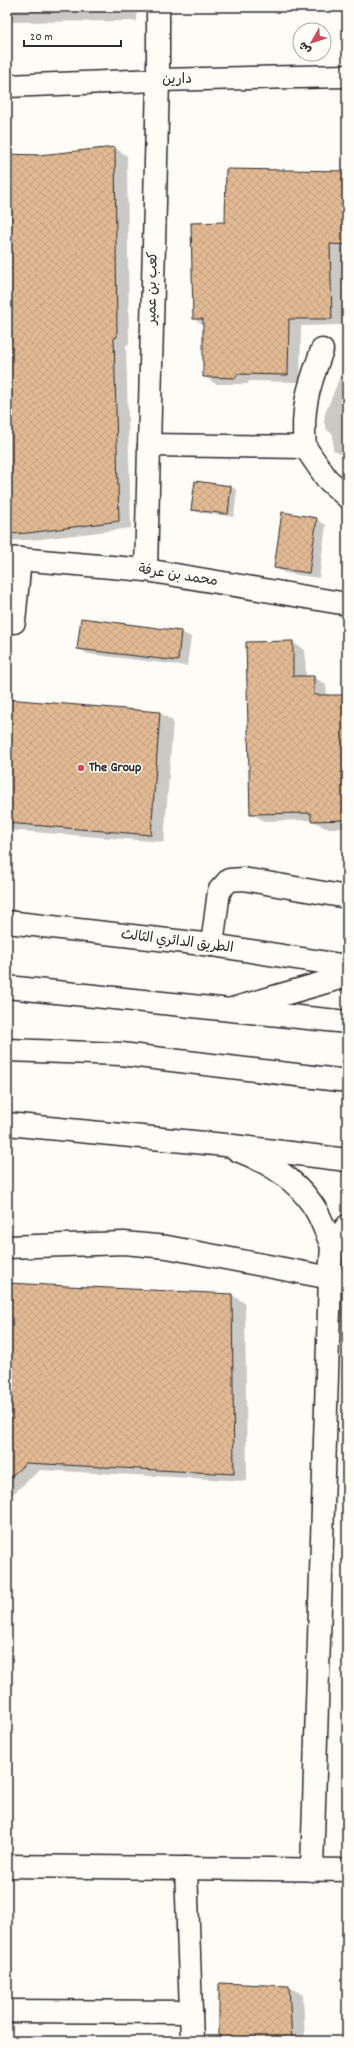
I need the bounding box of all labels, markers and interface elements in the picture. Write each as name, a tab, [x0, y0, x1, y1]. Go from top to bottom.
scale bar	[24, 22, 121, 48]
north arrow	[292, 22, 332, 62]
text: 20 m	[30, 29, 53, 46]
text: ش	[296, 37, 316, 57]
street label: دارين	[162, 70, 192, 90]
street label: كعب بن عمير	[142, 251, 164, 326]
street label: محمد بن عرفة	[137, 560, 219, 592]
place label: The Group	[89, 758, 142, 778]
marker: The Group	[76, 763, 86, 773]
street label: الطريق الدائري الثالث	[120, 925, 234, 959]

